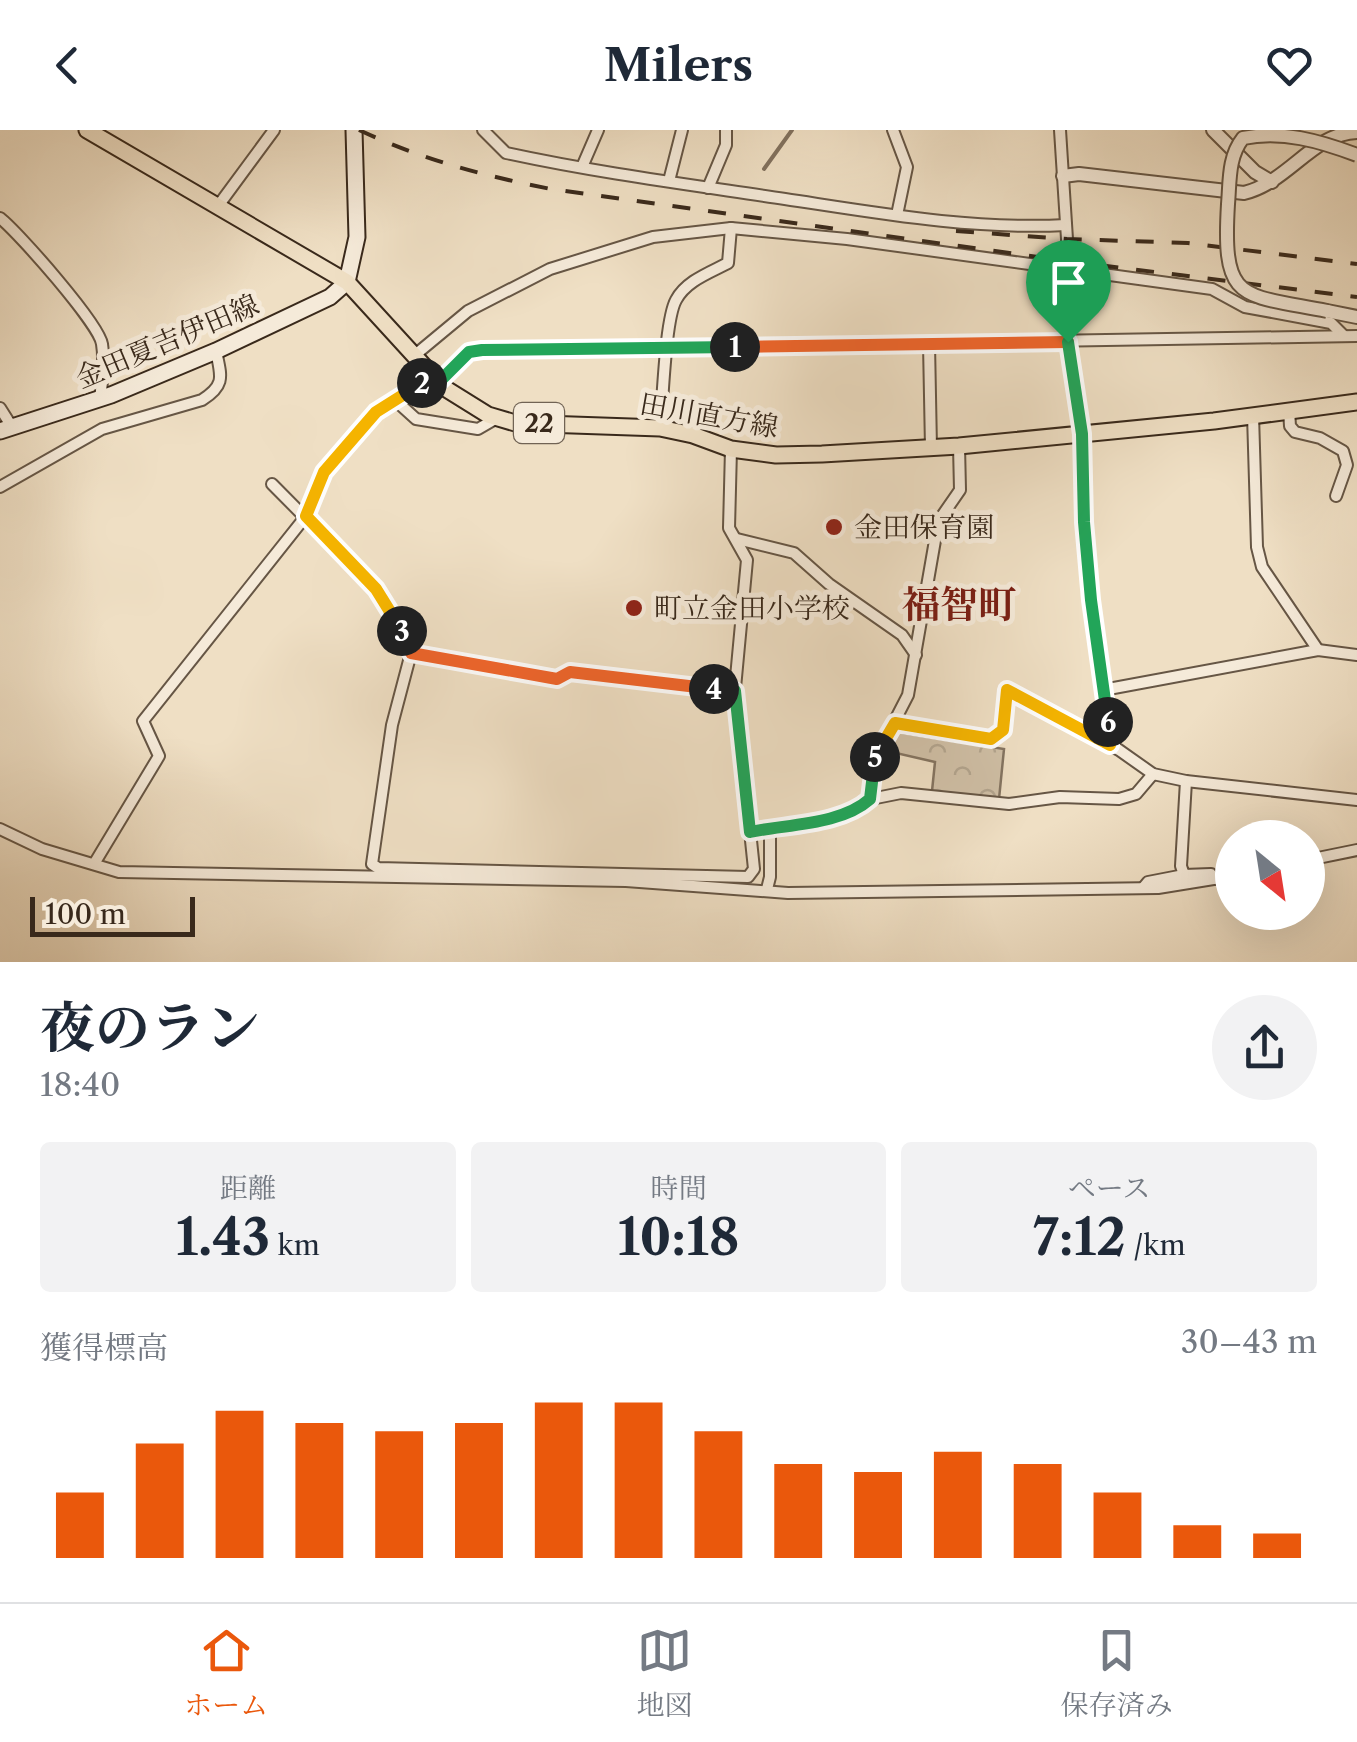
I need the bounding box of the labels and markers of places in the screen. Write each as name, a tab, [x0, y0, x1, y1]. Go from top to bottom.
pin	[1026, 240, 1111, 343]
pin: 1	[710, 322, 760, 372]
pin: 2	[397, 358, 447, 408]
place label: 金田保育園	[854, 510, 994, 544]
marker: 金田保育園	[823, 516, 845, 538]
place label: 町立金田小学校	[654, 591, 850, 625]
marker: 町立金田小学校	[623, 597, 645, 619]
pin: 3	[377, 606, 427, 656]
pin: 4	[689, 664, 739, 714]
pin: 6	[1083, 697, 1133, 747]
pin: 5	[850, 732, 900, 782]

